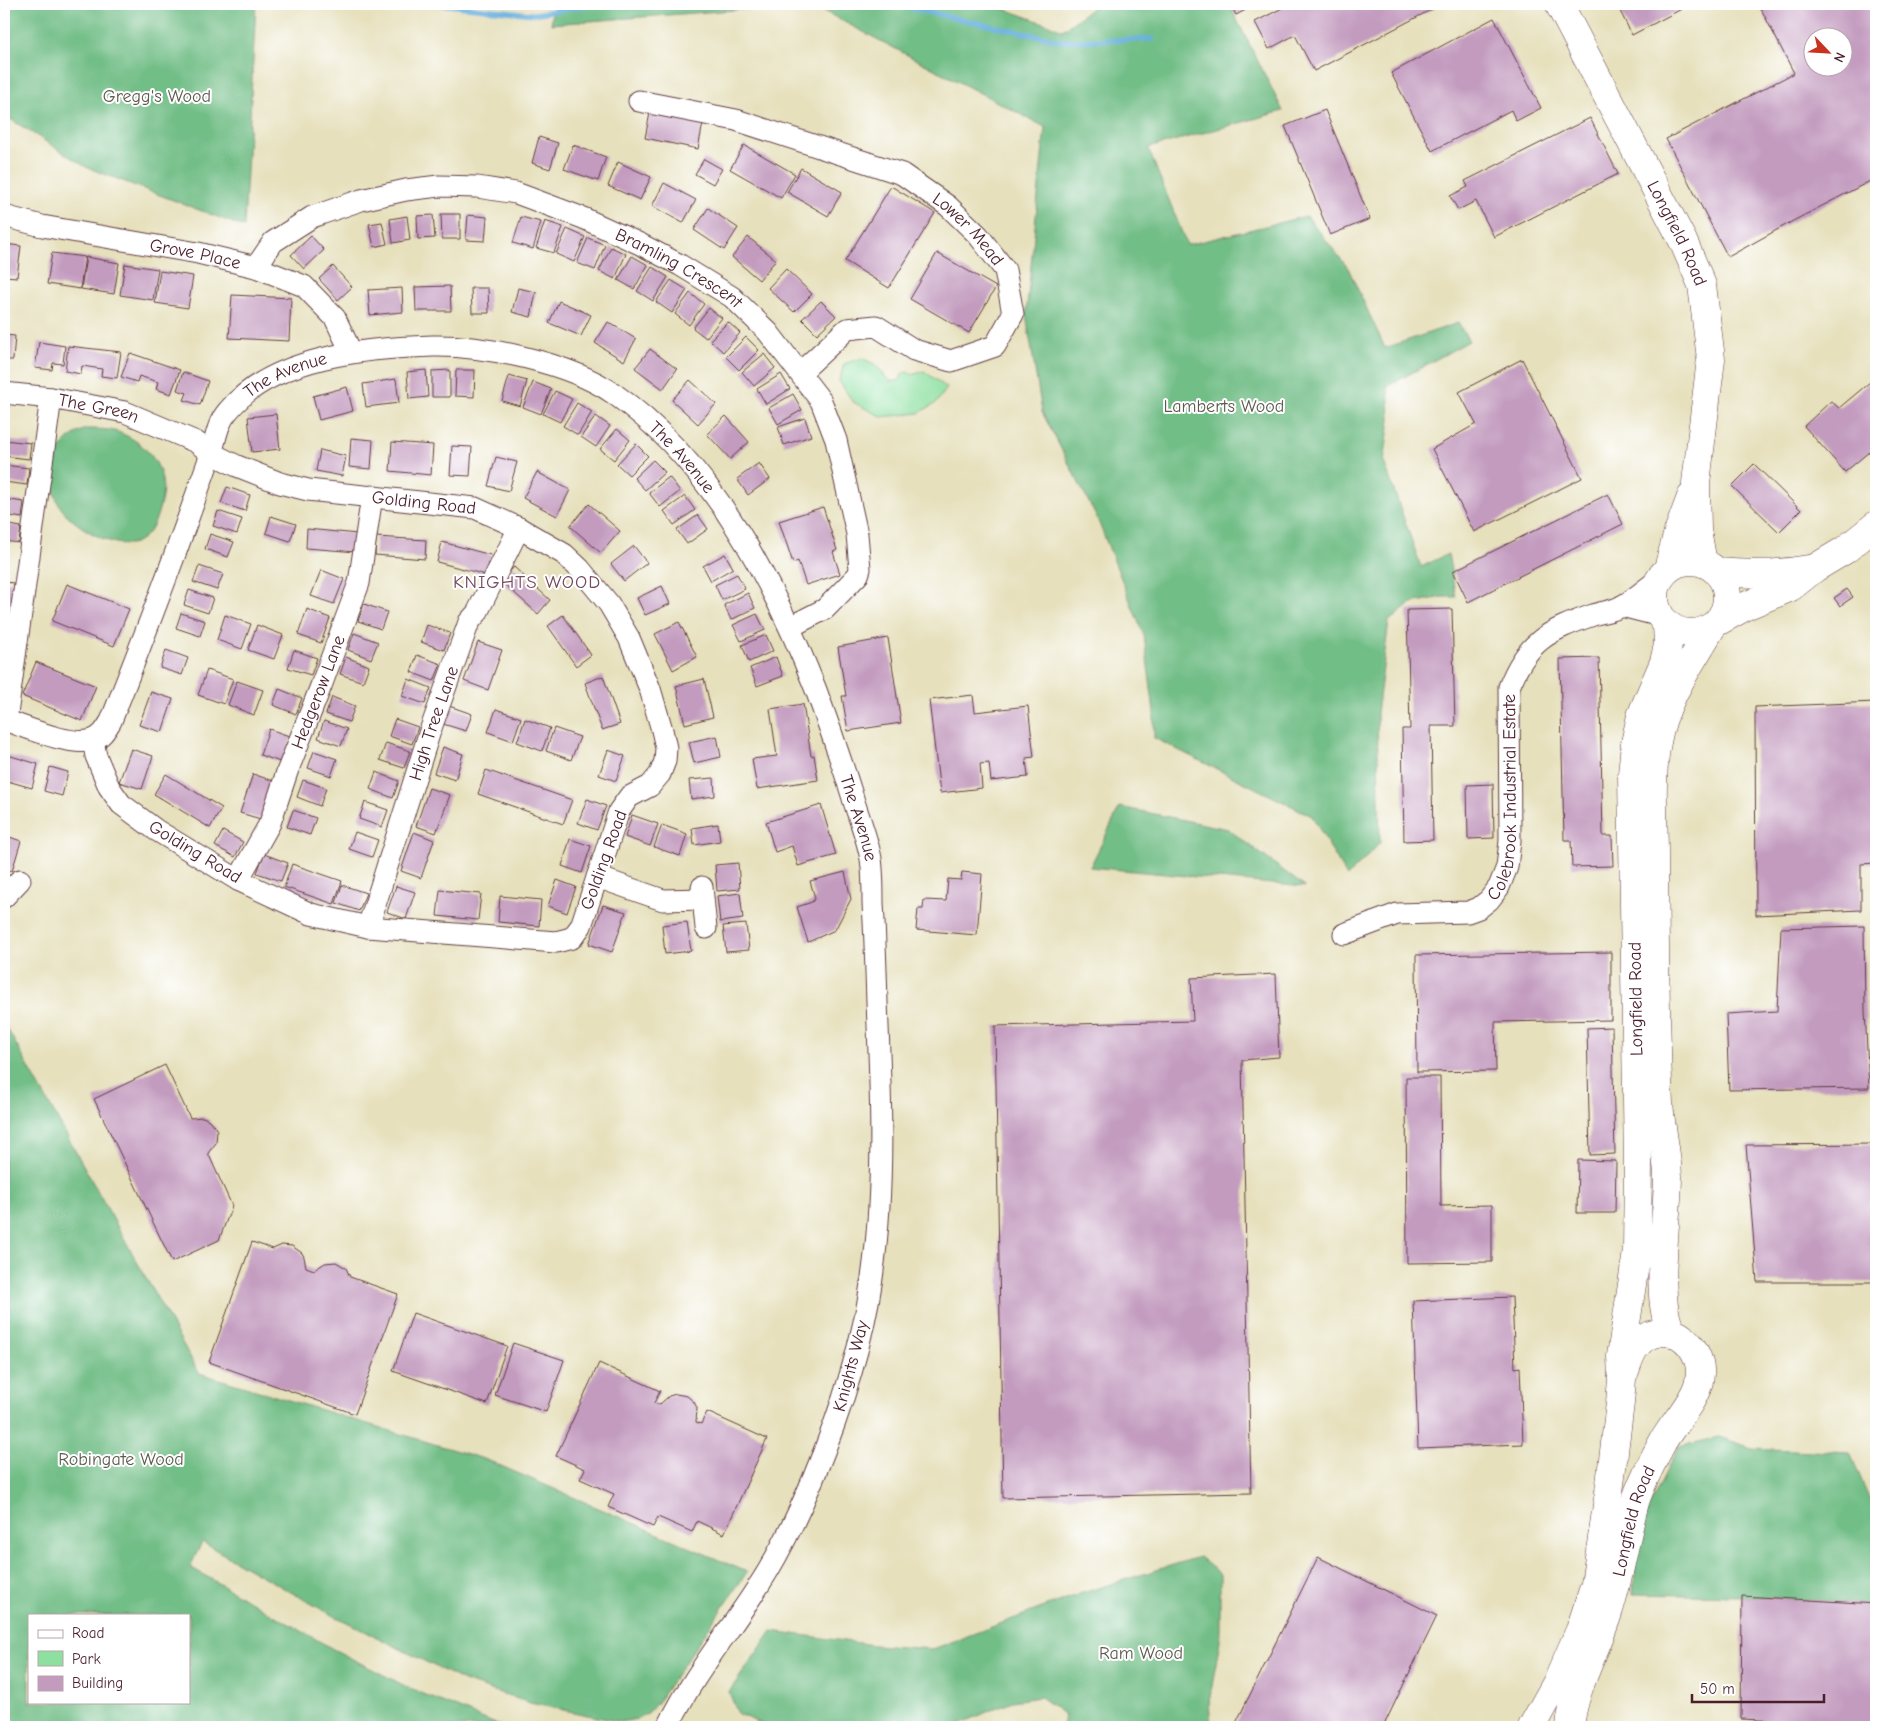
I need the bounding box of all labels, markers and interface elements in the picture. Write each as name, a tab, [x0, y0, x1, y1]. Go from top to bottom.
north arrow	[1802, 28, 1852, 78]
text: N	[1830, 50, 1849, 65]
park label: Gregg's Wood	[103, 86, 211, 107]
street label: Longfield Road	[1643, 177, 1712, 289]
street label: Lower Mead	[929, 188, 1008, 270]
street label: Bramling Crescent	[612, 224, 748, 313]
street label: Grove Place	[148, 234, 243, 273]
street label: The Avenue	[239, 348, 329, 402]
street label: The Green	[57, 389, 142, 427]
park label: Lamberts Wood	[1164, 396, 1284, 417]
street label: The Avenue	[645, 417, 720, 497]
street label: Golding Road	[371, 486, 477, 519]
district label: KNIGHTS WOOD	[453, 571, 601, 593]
street label: Hedgerow Lane	[287, 632, 349, 752]
street label: High Tree Lane	[404, 663, 463, 783]
street label: Colebrook Industrial Estate	[1482, 694, 1521, 904]
street label: The Avenue	[836, 772, 882, 863]
street label: Golding Road	[576, 807, 632, 913]
street label: Golding Road	[145, 816, 245, 888]
street label: Longfield Road	[1625, 942, 1647, 1056]
street label: Knights Way	[829, 1317, 874, 1414]
park label: Robingate Wood	[58, 1449, 184, 1470]
street label: Longfield Road	[1608, 1462, 1659, 1578]
legend	[28, 1614, 190, 1704]
text: Road	[72, 1624, 104, 1642]
park label: Ram Wood	[1099, 1643, 1183, 1664]
text: Park	[72, 1650, 101, 1668]
scale bar	[1692, 1671, 1825, 1703]
text: Building	[72, 1674, 123, 1692]
text: 50 m	[1700, 1680, 1735, 1698]

